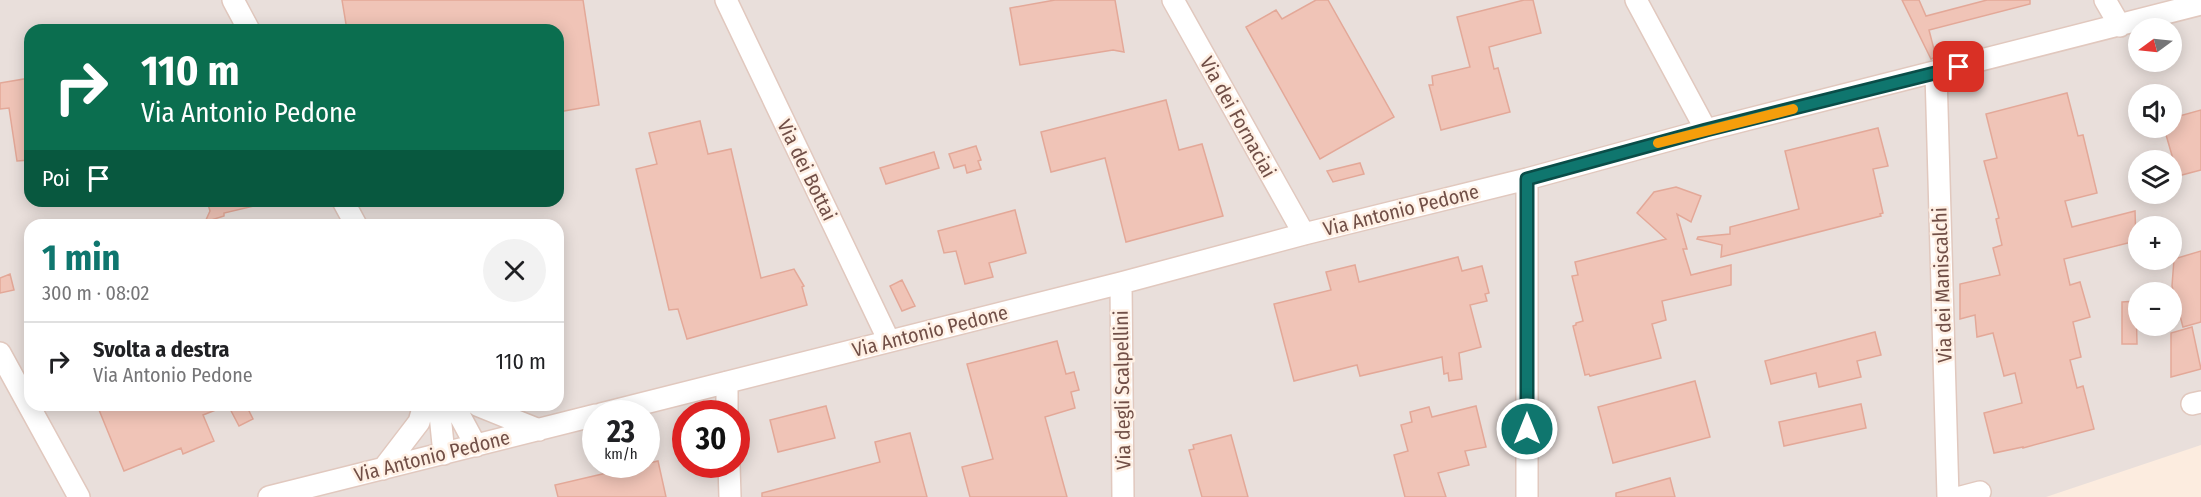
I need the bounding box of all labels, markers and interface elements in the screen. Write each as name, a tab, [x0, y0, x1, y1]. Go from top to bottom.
north arrow	[2128, 18, 2182, 72]
map controls	[2128, 18, 2182, 336]
pin	[1933, 41, 1984, 92]
text: 110 m	[141, 46, 240, 96]
icon: right	[42, 48, 120, 126]
icon: arrive	[1942, 50, 1975, 83]
street label: Via dei Fornaciai	[1195, 52, 1281, 182]
button: sound	[2128, 84, 2182, 138]
text: Via Antonio Pedone	[141, 97, 357, 129]
street label: Via dei Bottai	[772, 116, 842, 224]
button: layers	[2128, 150, 2182, 204]
icon: arrive	[82, 162, 115, 195]
text: Poi	[42, 165, 70, 192]
street label: Via Antonio Pedone	[1321, 179, 1481, 241]
street label: Via dei Maniscalchi	[1927, 207, 1957, 363]
button: +	[2128, 216, 2182, 270]
text: 1 min	[42, 236, 120, 280]
button: close	[483, 239, 546, 302]
text: 300 m · 08:02	[42, 281, 149, 305]
button: −	[2128, 282, 2182, 336]
street label: Via Antonio Pedone	[850, 300, 1010, 362]
street label: Via degli Scalpellini	[1109, 310, 1135, 470]
text: Svolta a destra	[93, 336, 230, 363]
icon: right	[42, 345, 75, 378]
text: 110 m	[496, 348, 546, 375]
text: Via Antonio Pedone	[93, 363, 253, 387]
position arrow	[1495, 397, 1559, 461]
speed limit sign: 30	[672, 400, 750, 478]
text: 23	[607, 414, 635, 450]
street label: Via Antonio Pedone	[352, 425, 512, 487]
text: km/h	[604, 445, 638, 463]

